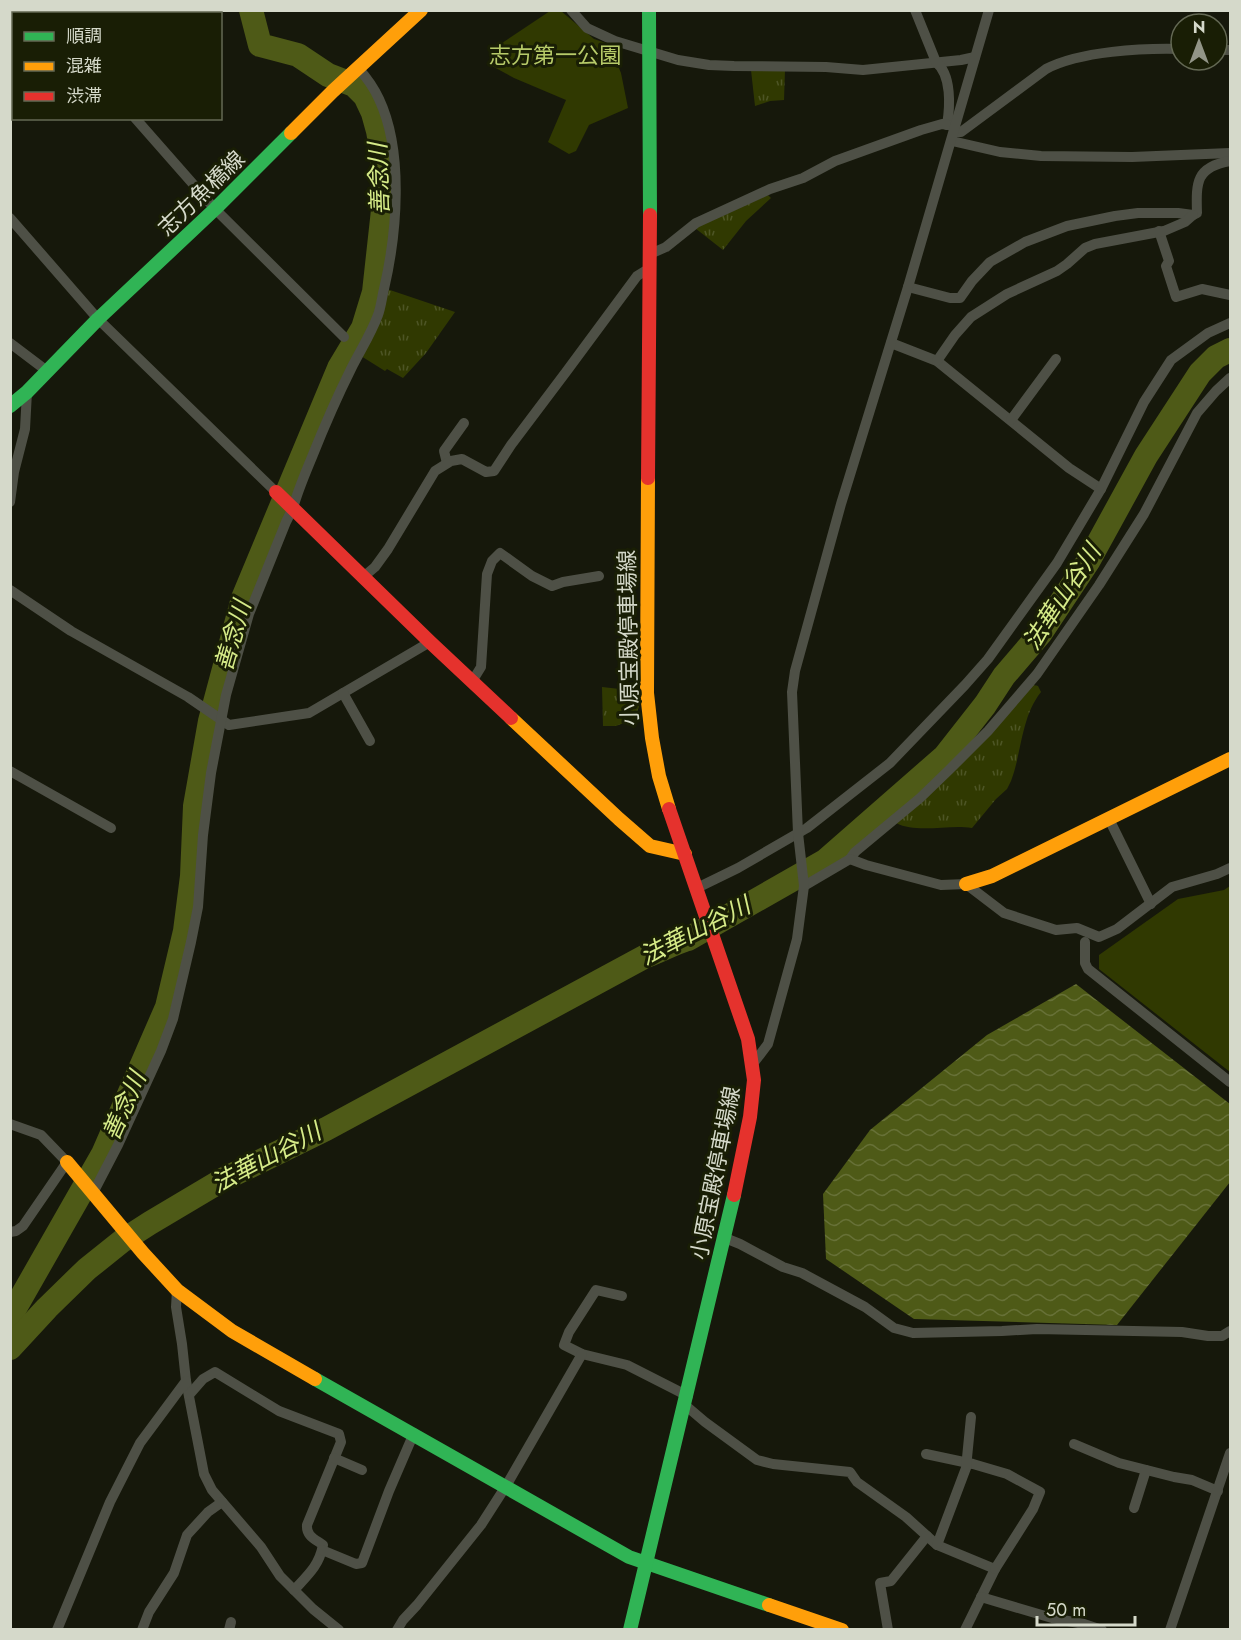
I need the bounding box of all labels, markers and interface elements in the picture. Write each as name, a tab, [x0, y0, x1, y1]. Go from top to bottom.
legend	[12, 12, 222, 120]
north arrow	[1169, 12, 1229, 72]
text: N	[1193, 16, 1205, 39]
text: 順調	[66, 23, 102, 49]
park label: 志方第一公園	[489, 39, 621, 71]
text: 混雑	[66, 53, 102, 79]
text: 渋滞	[66, 83, 102, 109]
water label: 善念川	[360, 139, 397, 216]
street label: 志方魚橋線	[150, 143, 252, 243]
water label: 法華山谷川	[1014, 534, 1111, 657]
street label: 小原宝殿停車場線	[610, 550, 646, 726]
water label: 善念川	[206, 594, 260, 675]
water label: 法華山谷川	[633, 886, 759, 973]
water label: 善念川	[93, 1063, 155, 1146]
street label: 小原宝殿停車場線	[683, 1084, 747, 1262]
water label: 法華山谷川	[205, 1113, 330, 1201]
scale bar	[1037, 1589, 1134, 1627]
text: 50 m	[1046, 1597, 1086, 1623]

